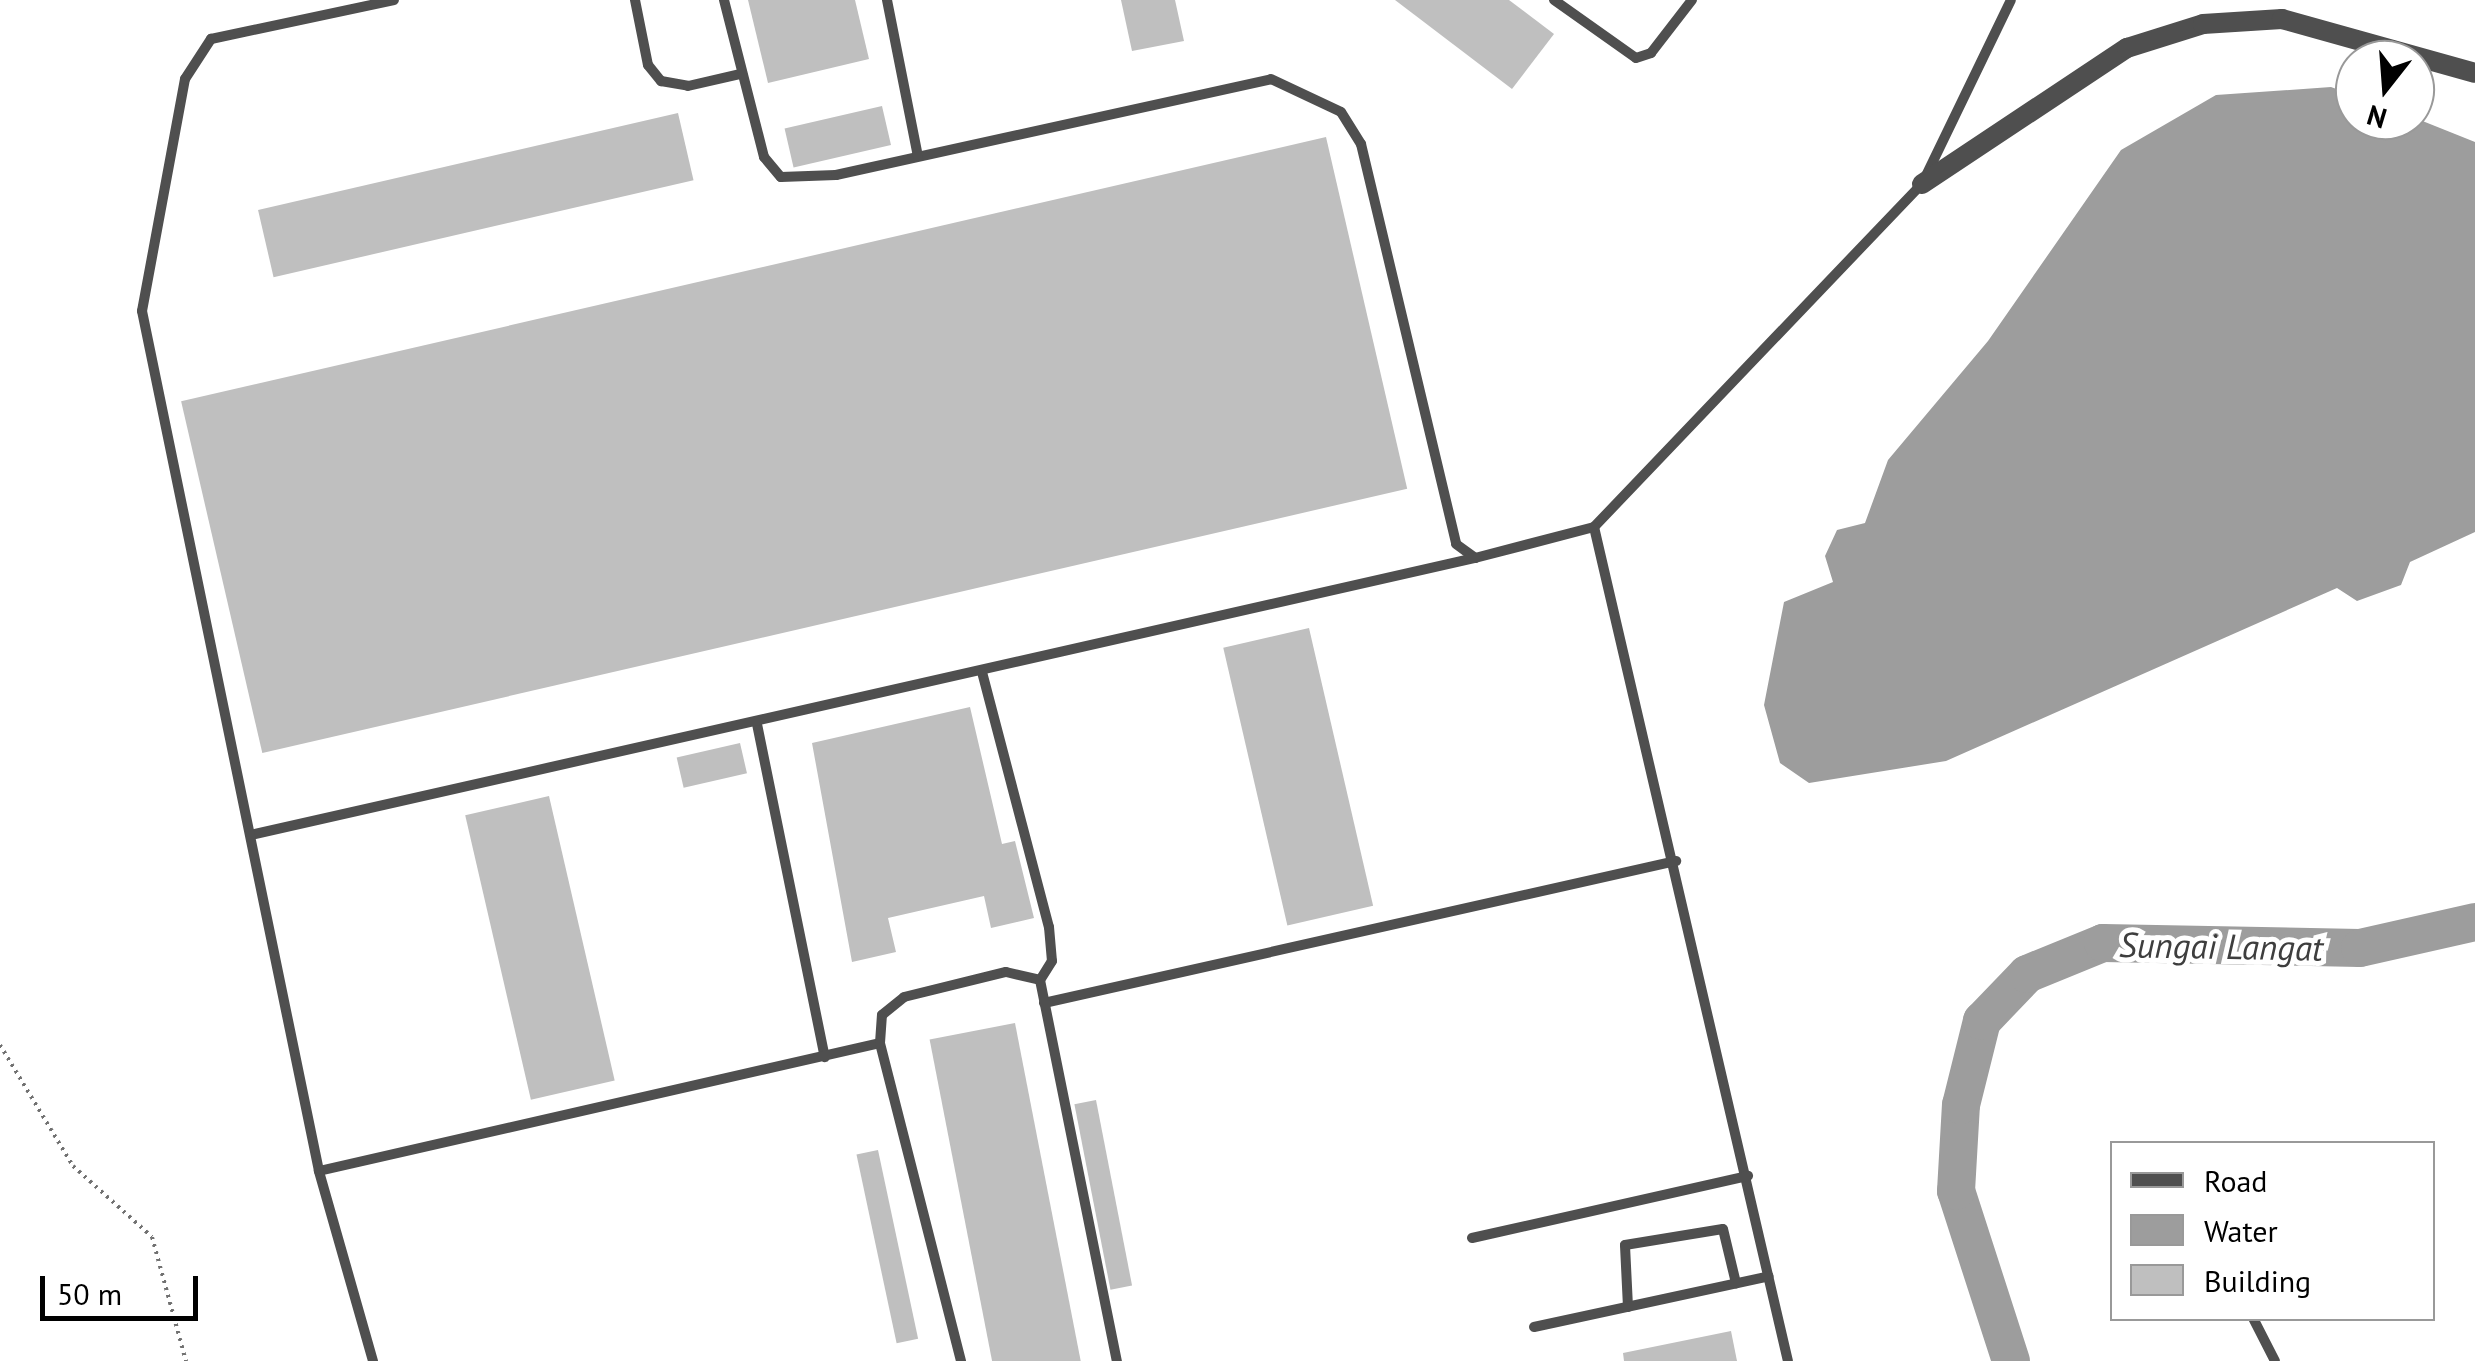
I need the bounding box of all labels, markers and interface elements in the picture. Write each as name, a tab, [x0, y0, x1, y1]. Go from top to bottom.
north arrow	[2335, 40, 2435, 140]
text: N	[2362, 97, 2391, 138]
water label: Sungai Langat	[2119, 923, 2323, 969]
legend	[2110, 1141, 2435, 1321]
text: Road	[2204, 1161, 2268, 1200]
text: Water	[2204, 1211, 2278, 1250]
scale bar	[45, 1256, 202, 1318]
text: Building	[2204, 1261, 2311, 1300]
text: 50 m	[57, 1274, 122, 1313]

